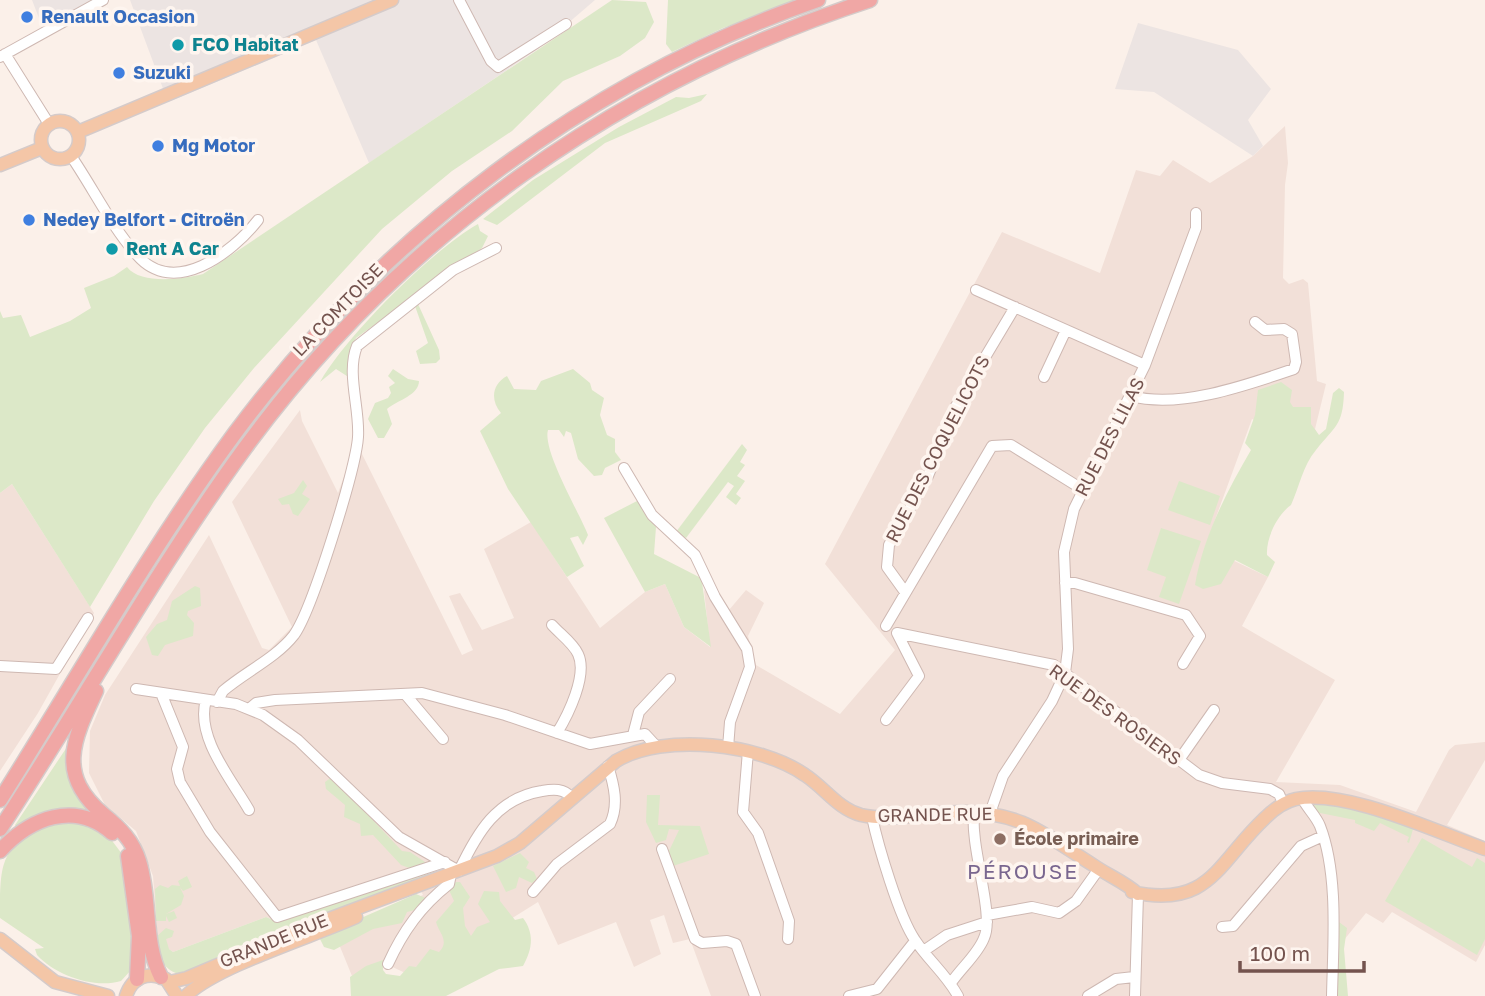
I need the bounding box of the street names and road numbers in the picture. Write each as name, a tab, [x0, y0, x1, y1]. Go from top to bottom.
street label: LA COMTOISE	[287, 258, 387, 360]
street label: RUE DES COQUELICOTS	[880, 351, 994, 546]
street label: RUE DES LILAS	[1070, 373, 1149, 500]
street label: RUE DES ROSIERS	[1045, 659, 1186, 769]
street label: GRANDE RUE	[877, 802, 993, 826]
street label: GRANDE RUE	[216, 908, 331, 972]

